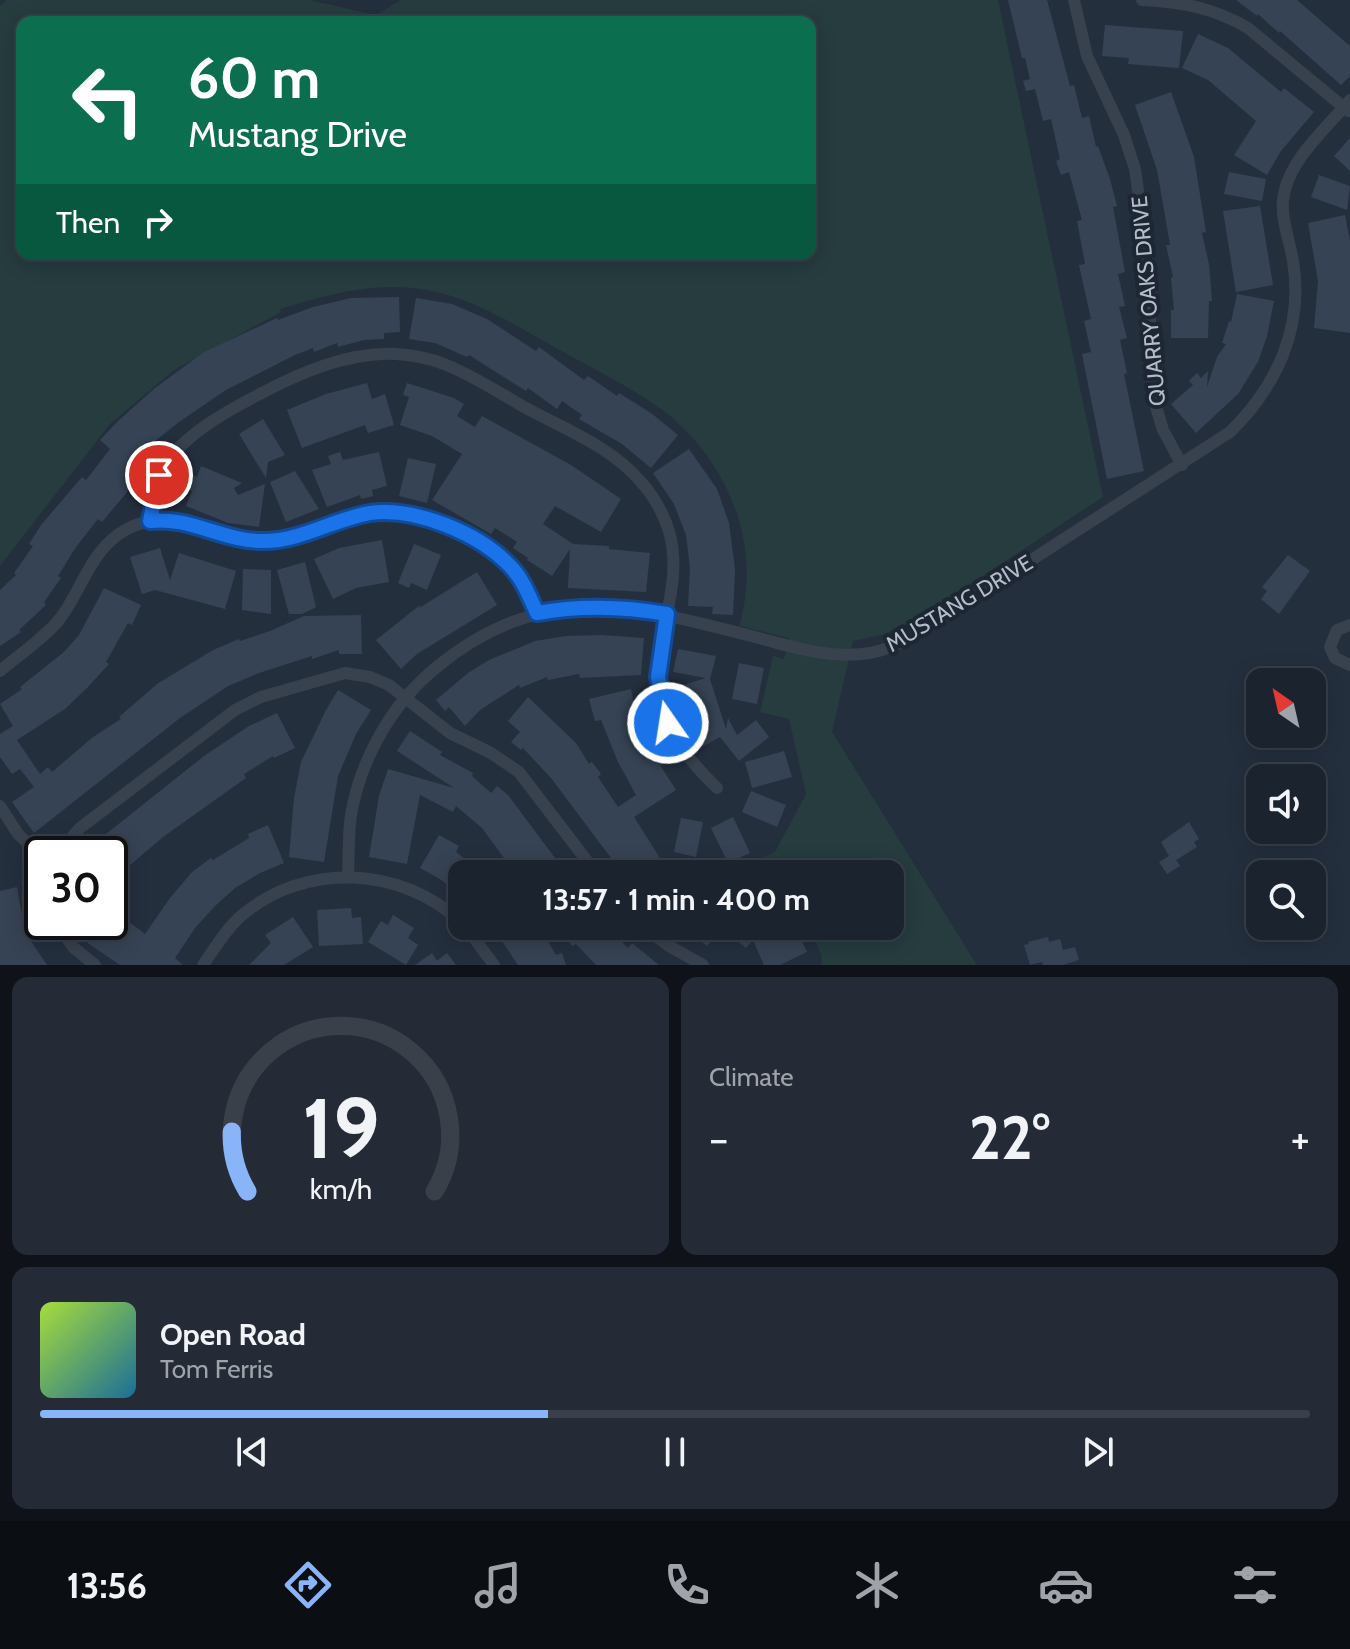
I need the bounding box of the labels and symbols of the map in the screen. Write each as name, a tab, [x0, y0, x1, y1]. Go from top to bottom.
street label: QUARRY OAKS DRIVE	[1126, 195, 1171, 407]
pin	[125, 441, 193, 509]
street label: MUSTANG DRIVE	[881, 549, 1037, 658]
north arrow	[1246, 668, 1326, 748]
position arrow	[626, 681, 710, 765]
speed limit sign: 30	[24, 836, 128, 940]

